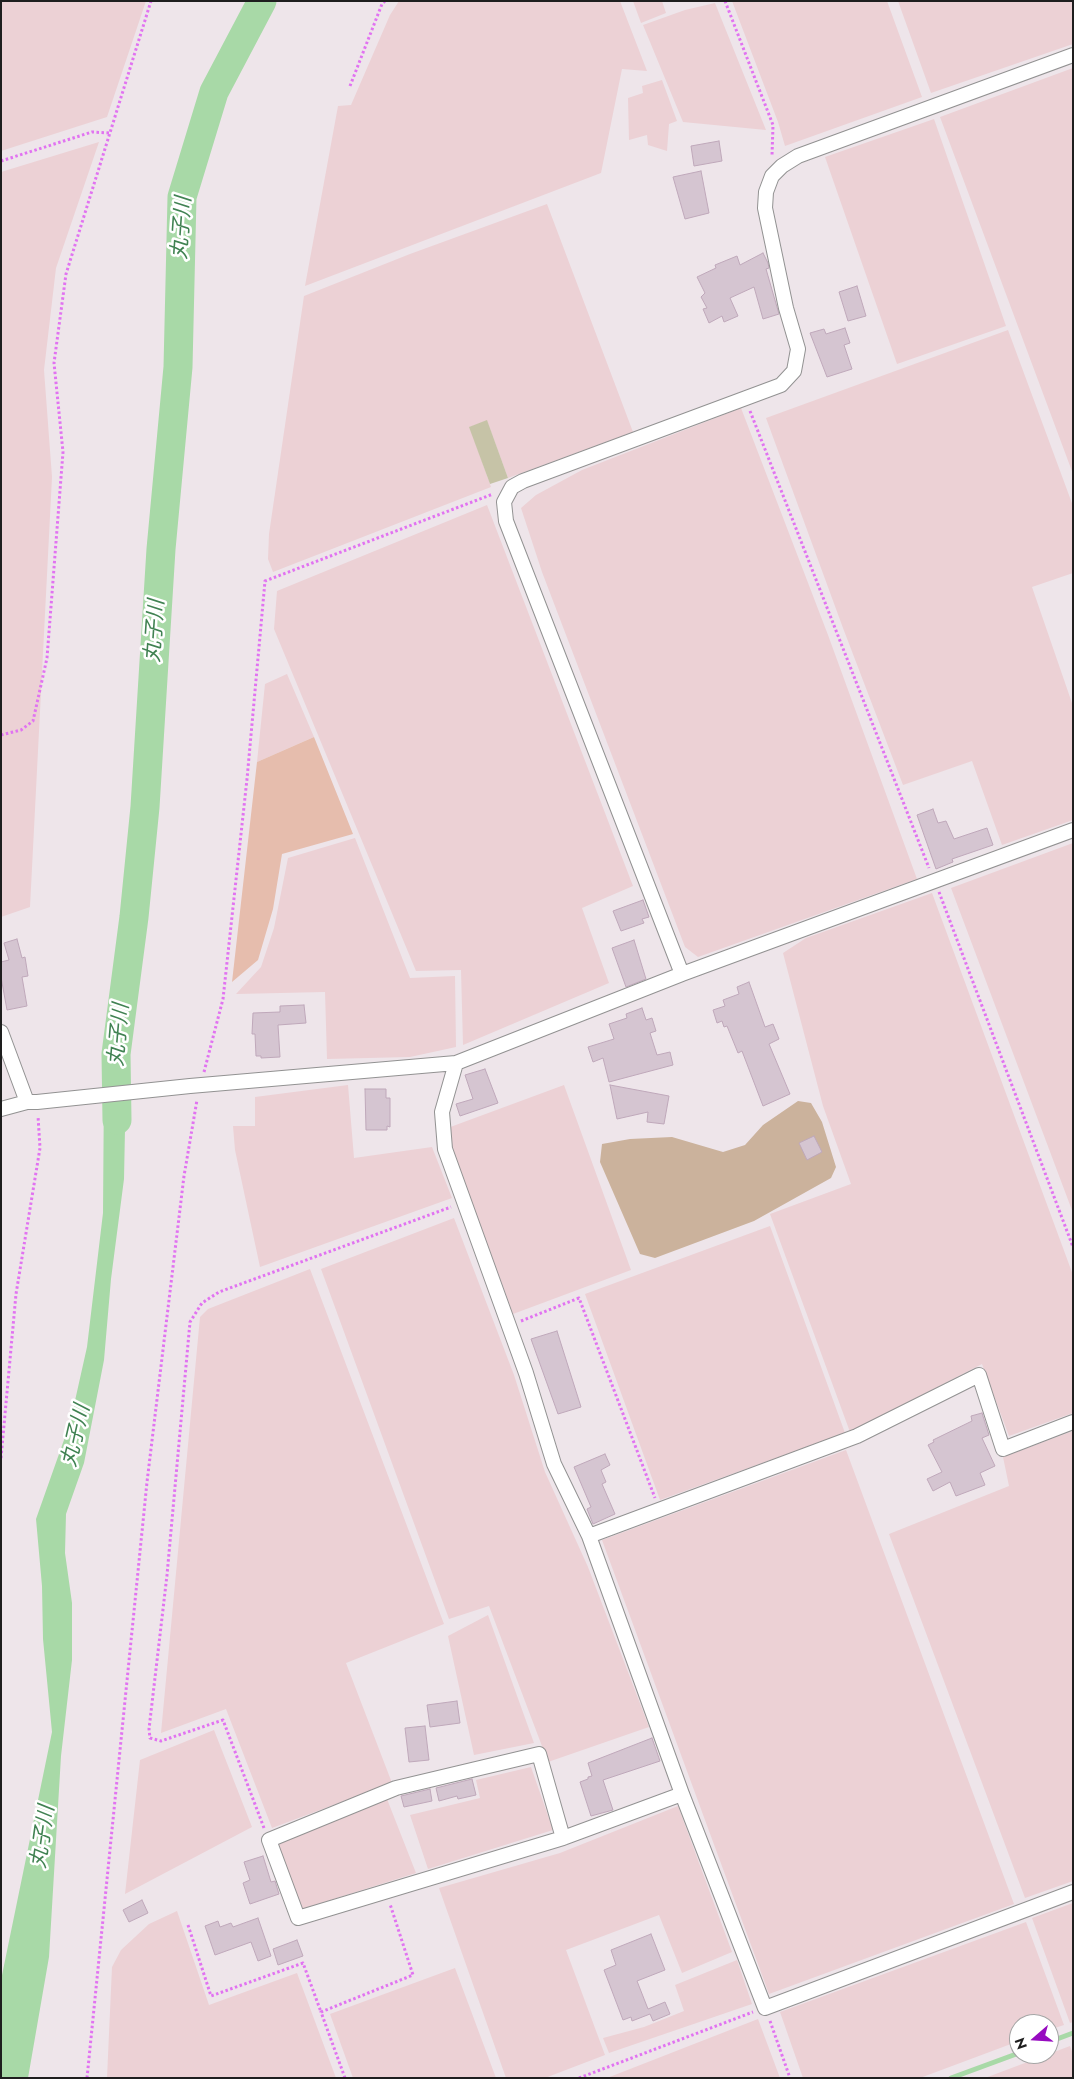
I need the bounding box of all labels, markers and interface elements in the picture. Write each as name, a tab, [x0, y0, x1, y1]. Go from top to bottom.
water label: 丸子川	[168, 196, 198, 260]
water label: 丸子川	[141, 599, 171, 663]
water label: 丸子川	[105, 1003, 135, 1067]
water label: 丸子川	[58, 1402, 96, 1470]
water label: 丸子川	[27, 1804, 61, 1870]
north arrow	[1009, 2014, 1059, 2064]
text: N	[1009, 2035, 1032, 2052]

